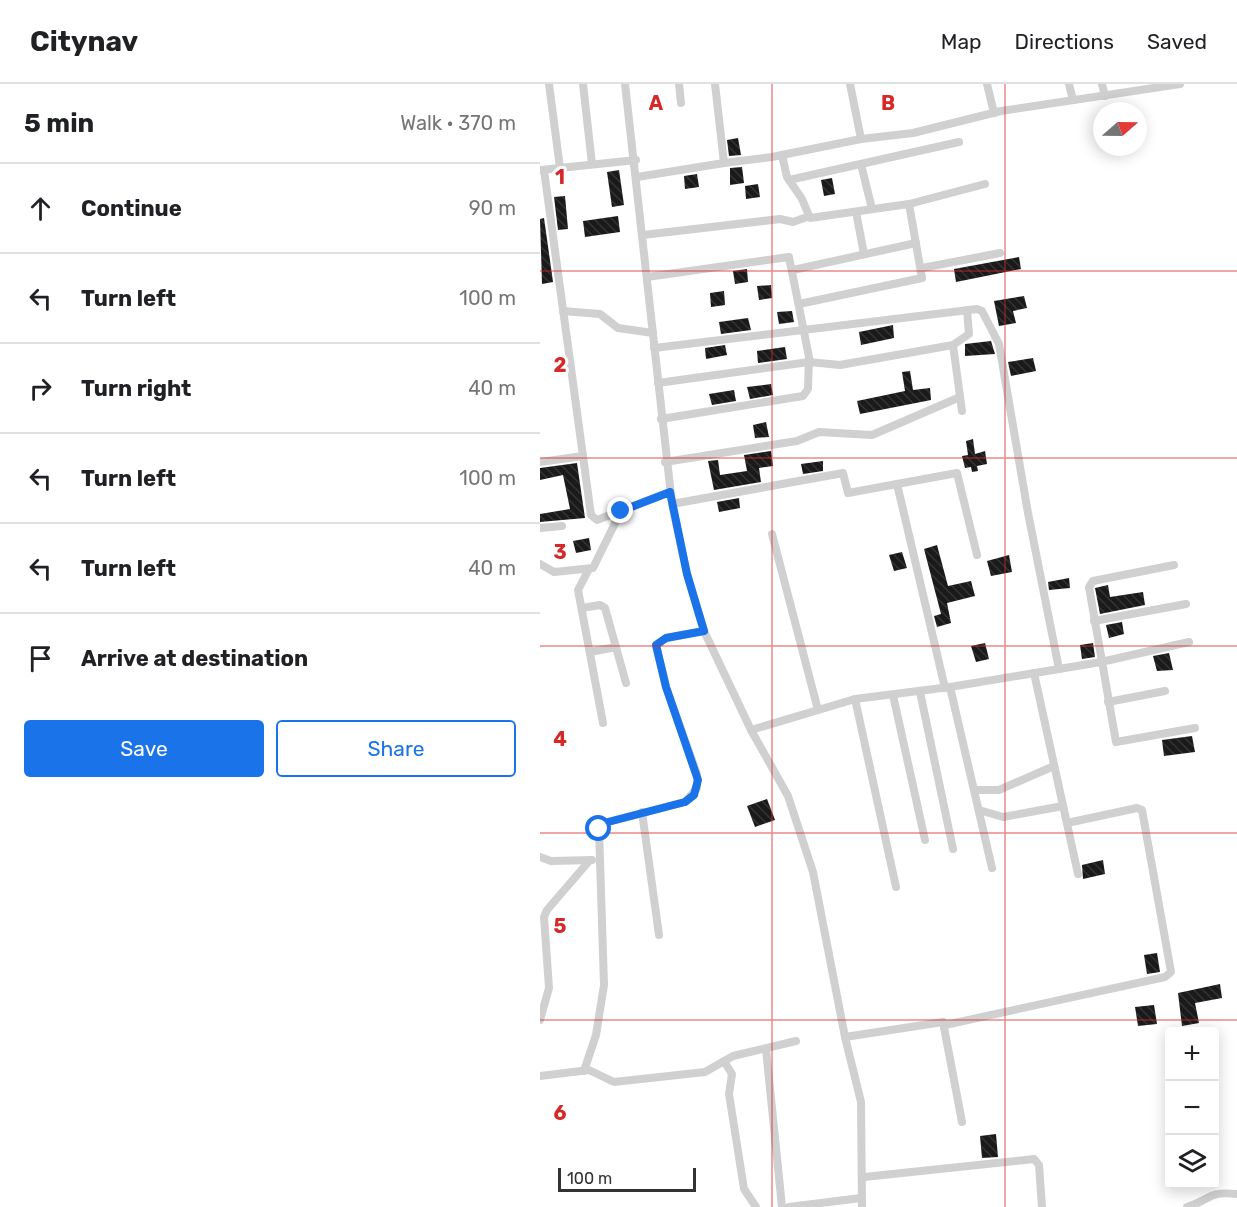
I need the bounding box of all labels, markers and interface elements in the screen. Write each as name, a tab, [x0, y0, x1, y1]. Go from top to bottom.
text: Citynav	[30, 25, 138, 58]
text: Map	[941, 29, 982, 54]
text: Directions	[1015, 29, 1114, 54]
text: Saved	[1147, 29, 1207, 54]
text: A	[649, 91, 664, 115]
text: B	[881, 91, 895, 115]
north arrow	[1093, 102, 1147, 156]
text: 5 min	[24, 108, 94, 139]
text: Walk · 370 m	[400, 111, 516, 135]
text: 1	[555, 165, 565, 189]
icon: ahead	[24, 192, 57, 225]
text: Continue	[81, 195, 182, 222]
text: 90 m	[469, 196, 516, 220]
icon: left	[24, 282, 57, 315]
text: Turn left	[81, 285, 176, 312]
text: 100 m	[459, 286, 516, 310]
text: 2	[554, 353, 567, 377]
icon: right	[24, 372, 57, 405]
text: Turn right	[81, 375, 191, 402]
text: 40 m	[468, 376, 516, 400]
icon: left	[24, 462, 57, 495]
text: Turn left	[81, 465, 176, 492]
text: 100 m	[459, 466, 516, 490]
route end	[607, 497, 633, 523]
text: 3	[553, 540, 567, 564]
icon: left	[24, 552, 57, 585]
text: Turn left	[81, 555, 176, 582]
text: 40 m	[468, 556, 516, 580]
icon: arrive	[24, 642, 57, 675]
text: Arrive at destination	[81, 645, 308, 672]
button: Save	[24, 720, 264, 777]
button: Share	[276, 720, 516, 777]
text: 4	[553, 727, 567, 751]
route start	[585, 815, 611, 841]
text: 5	[554, 914, 567, 938]
map controls	[1165, 1027, 1219, 1189]
button: +	[1165, 1027, 1219, 1081]
button: −	[1165, 1081, 1219, 1135]
text: 6	[553, 1101, 567, 1125]
button: layers	[1165, 1135, 1219, 1189]
scale bar	[558, 1165, 696, 1192]
text: 100 m	[567, 1169, 612, 1188]

